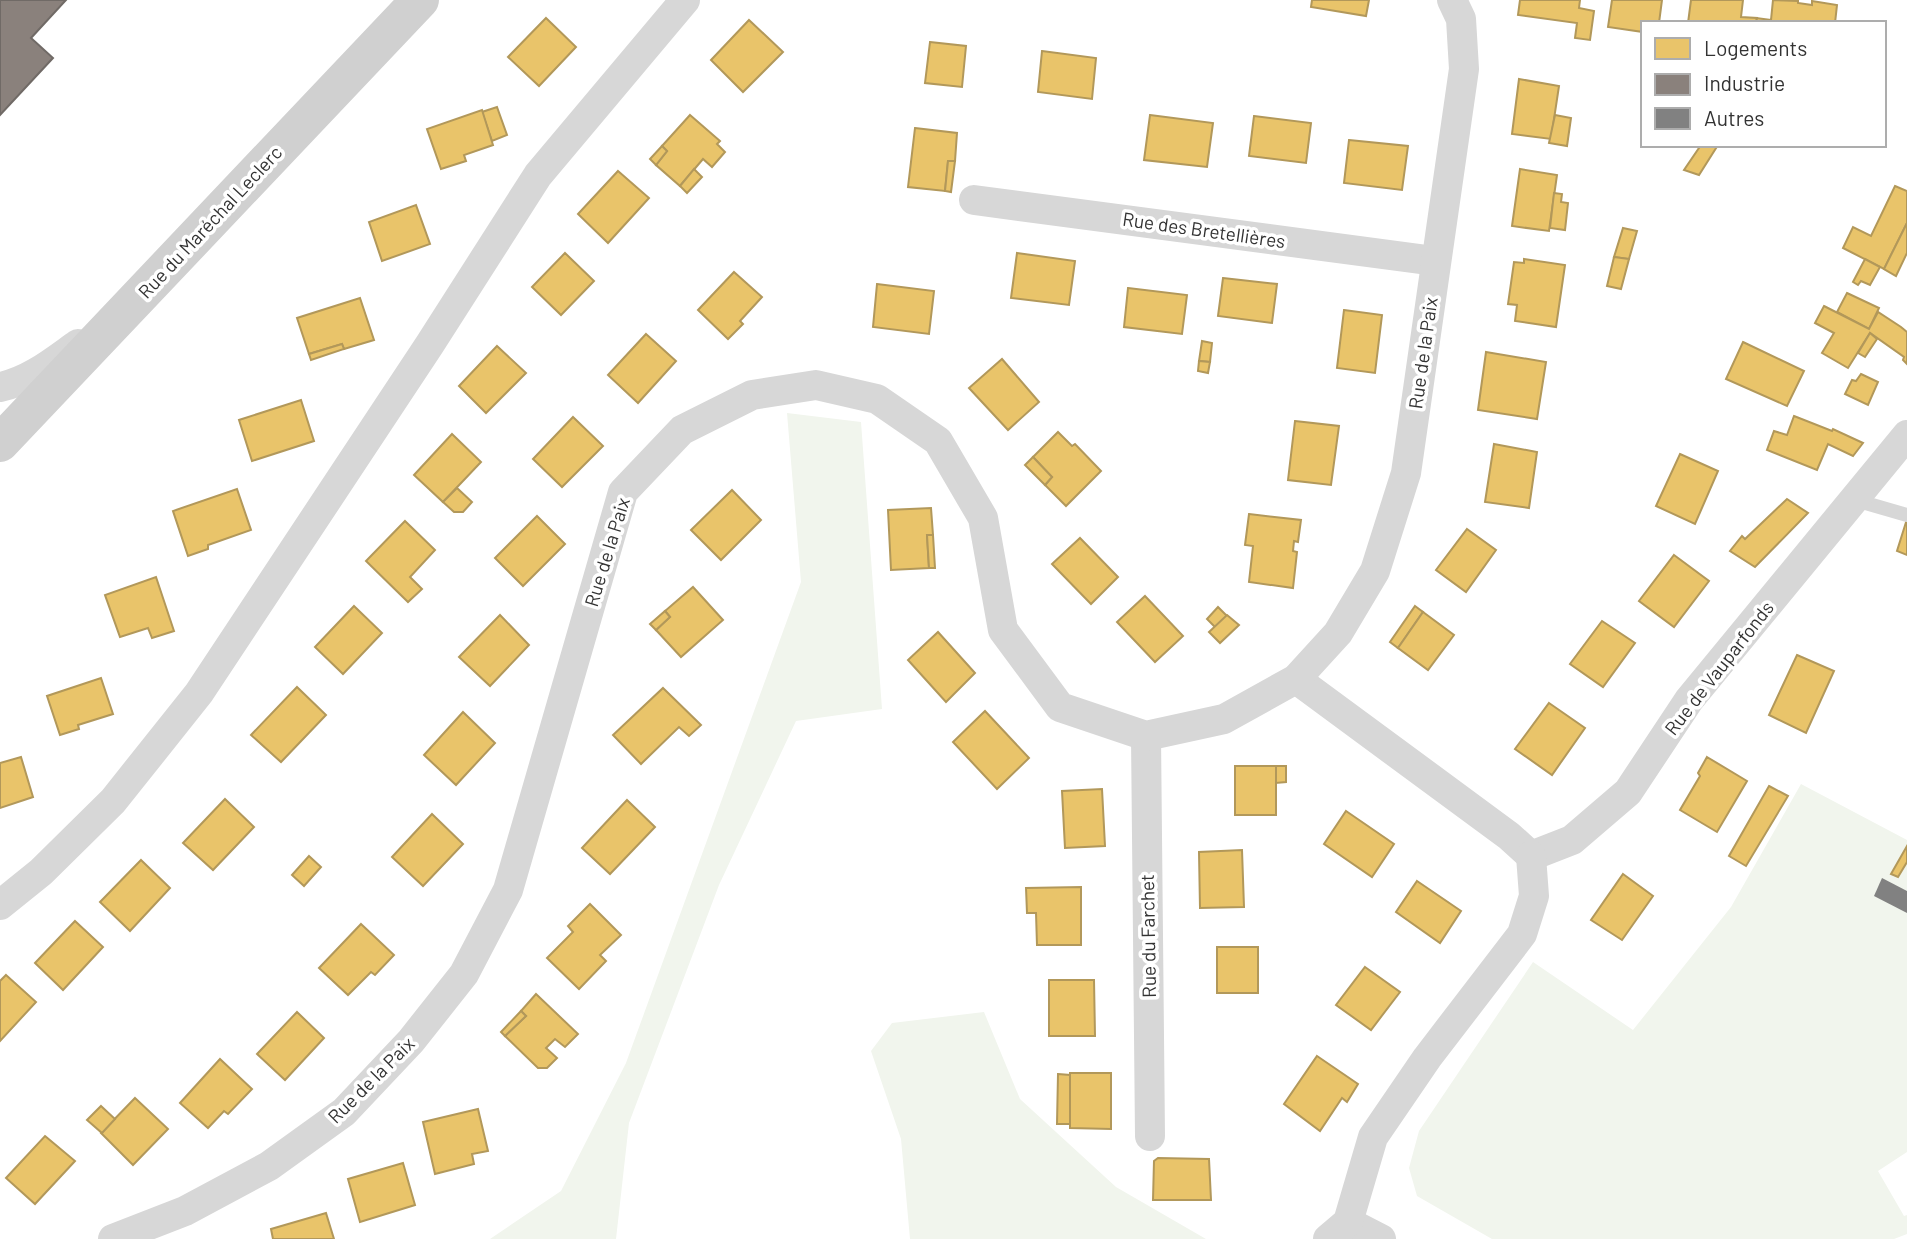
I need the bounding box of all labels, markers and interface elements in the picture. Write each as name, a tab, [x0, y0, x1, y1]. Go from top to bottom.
legend	[1641, 21, 1886, 147]
text: Logements	[1704, 35, 1807, 60]
text: Industrie	[1704, 70, 1785, 95]
text: Autres	[1704, 105, 1764, 130]
street label: Rue du Maréchal Leclerc	[133, 141, 286, 303]
street label: Rue des Bretellières	[1121, 207, 1287, 252]
street label: Rue de la Paix	[1403, 296, 1442, 410]
street label: Rue de la Paix	[579, 495, 634, 609]
street label: Rue de Vauparfonds	[1659, 596, 1778, 739]
street label: Rue du Farchet	[1135, 874, 1160, 998]
street label: Rue de la Paix	[323, 1032, 419, 1128]

